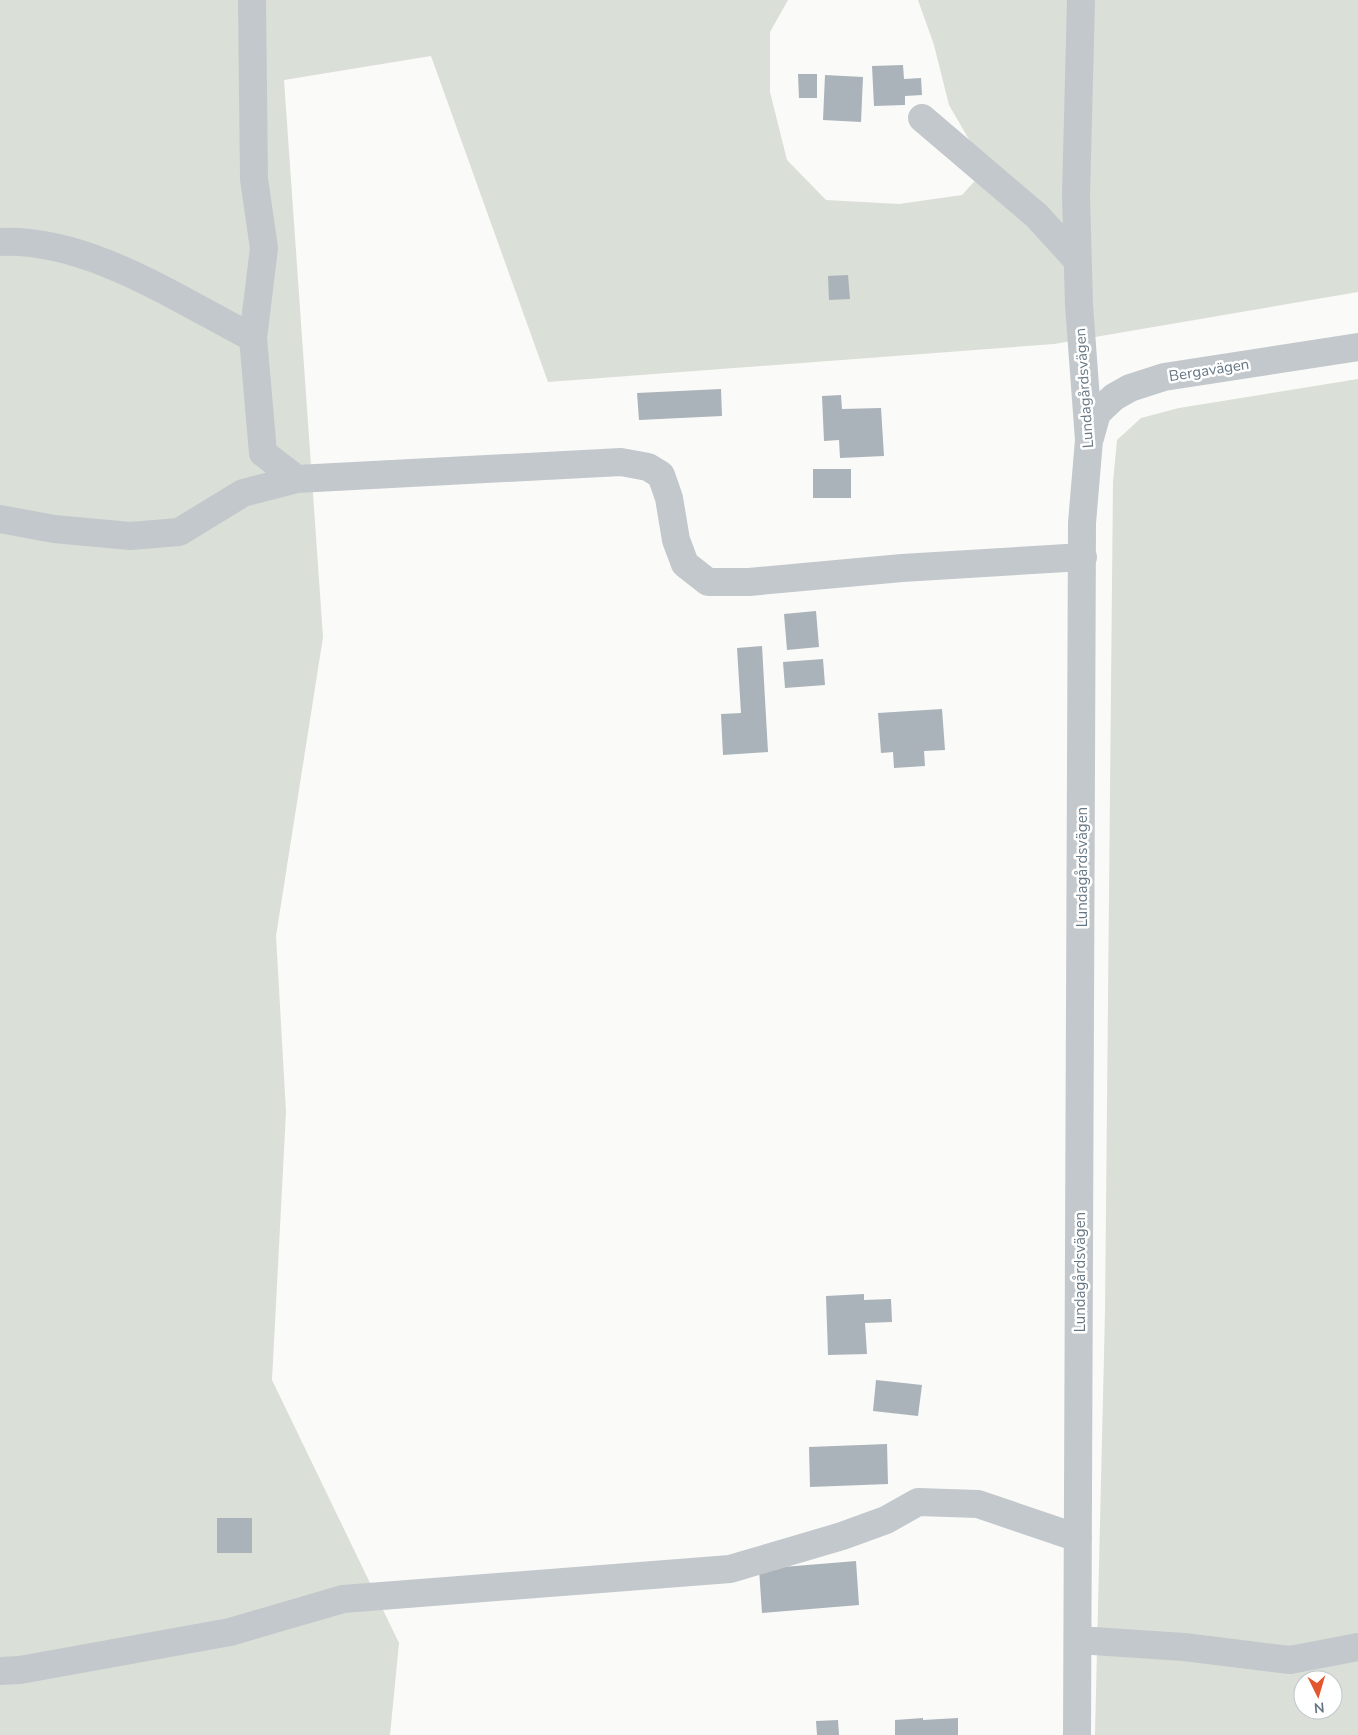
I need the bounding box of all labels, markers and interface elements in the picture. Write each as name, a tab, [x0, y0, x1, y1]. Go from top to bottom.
street label: Lundagårdsvägen	[1070, 327, 1098, 449]
street label: Bergavägen	[1167, 354, 1251, 386]
street label: Lundagårdsvägen	[1072, 807, 1092, 927]
street label: Lundagårdsvägen	[1070, 1212, 1090, 1332]
north arrow	[1293, 1670, 1343, 1720]
text: N	[1313, 1698, 1325, 1717]

